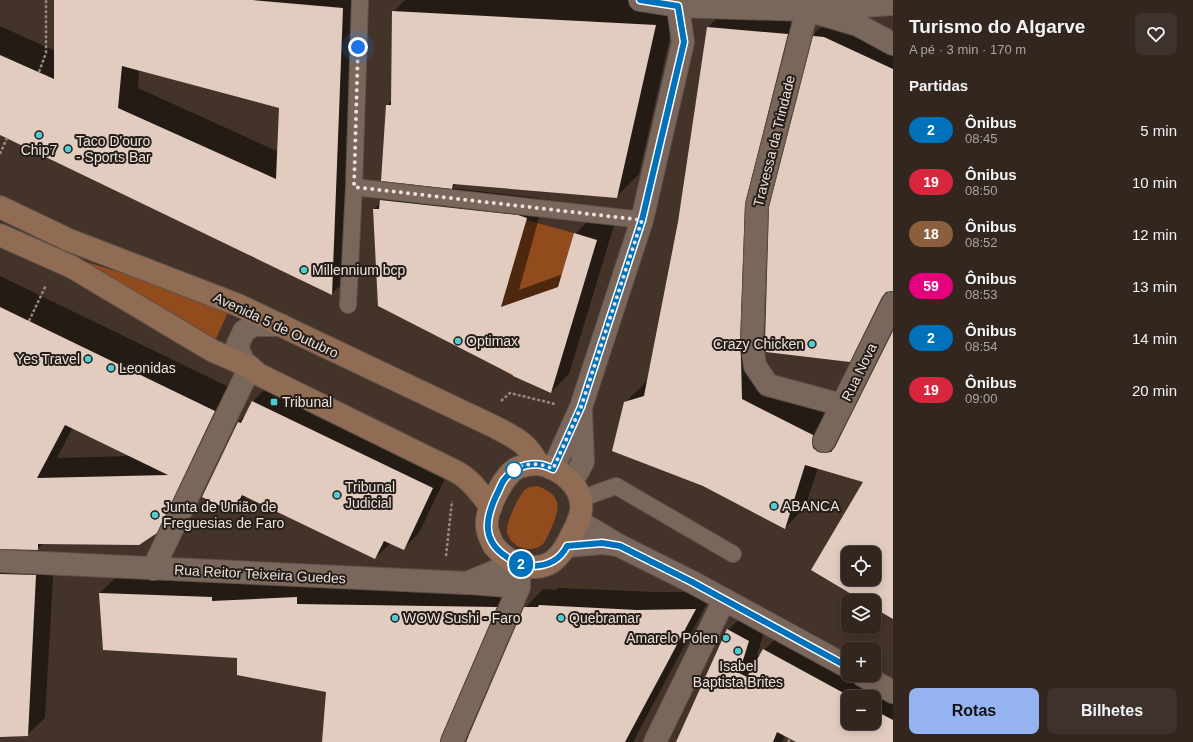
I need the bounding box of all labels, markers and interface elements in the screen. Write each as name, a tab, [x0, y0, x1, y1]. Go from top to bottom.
button: heart	[1135, 13, 1177, 55]
text: Turismo do Algarve	[909, 16, 1085, 37]
your location	[348, 37, 368, 57]
text: A pé · 3 min · 170 m	[909, 42, 1026, 57]
street label: Travessa da Trindade	[750, 73, 798, 208]
text: Partidas	[909, 77, 968, 94]
text: Ônibus	[965, 114, 1017, 131]
text: 2	[927, 122, 935, 138]
text: 5 min	[1140, 122, 1177, 139]
marker: Chip7	[34, 130, 44, 140]
text: 08:45	[965, 131, 998, 146]
place label: Taco D'ouro - Sports Bar	[76, 133, 151, 165]
place label: Chip7	[21, 142, 57, 158]
marker: Taco D'ouro - Sports Bar	[63, 144, 73, 154]
text: Ônibus	[965, 166, 1017, 183]
text: 19	[923, 174, 939, 190]
text: 10 min	[1132, 174, 1177, 191]
text: 08:50	[965, 183, 998, 198]
text: Ônibus	[965, 218, 1017, 235]
text: 18	[923, 226, 939, 242]
text: 12 min	[1132, 226, 1177, 243]
text: 08:52	[965, 235, 998, 250]
place label: Millennium bcp	[312, 262, 406, 278]
marker: Millennium bcp	[299, 265, 309, 275]
text: Ônibus	[965, 270, 1017, 287]
text: 59	[923, 278, 939, 294]
text: 13 min	[1132, 278, 1177, 295]
text: 08:53	[965, 287, 998, 302]
street label: Avenida 5 de Outubro	[211, 289, 341, 361]
text: Ônibus	[965, 322, 1017, 339]
text: 2	[927, 330, 935, 346]
text: 14 min	[1132, 330, 1177, 347]
place label: Optimax	[466, 333, 518, 349]
marker: Optimax	[453, 336, 463, 346]
place label: Crazy Chicken	[713, 336, 804, 352]
marker: Crazy Chicken	[807, 339, 817, 349]
text: 08:54	[965, 339, 998, 354]
street label: Rua Nova	[838, 340, 880, 403]
place label: Yes Travel	[15, 351, 80, 367]
marker: Yes Travel	[83, 354, 93, 364]
place label: Leonidas	[119, 360, 176, 376]
marker: Leonidas	[106, 363, 116, 373]
text: Ônibus	[965, 374, 1017, 391]
text: 19	[923, 382, 939, 398]
text: 20 min	[1132, 382, 1177, 399]
text: 09:00	[965, 391, 998, 406]
place label: Tribunal	[282, 394, 332, 410]
marker: Tribunal	[269, 397, 279, 407]
unlabelled marker	[505, 461, 523, 479]
place label: Tribunal Judicial	[345, 479, 395, 511]
marker: Tribunal Judicial	[332, 490, 342, 500]
place label: ABANCA	[782, 498, 840, 514]
place label: Junta de União de Freguesias de Faro	[163, 499, 285, 531]
marker: ABANCA	[769, 501, 779, 511]
marker: Junta de União de Freguesias de Faro	[150, 510, 160, 520]
map controls	[841, 546, 881, 730]
button: locate	[841, 546, 881, 586]
line badge: 2	[508, 551, 534, 577]
text: 2	[517, 556, 525, 572]
street label: Rua Reitor Teixeira Guedes	[174, 562, 346, 586]
button: layers	[841, 594, 881, 634]
place label: WOW Sushi - Faro	[403, 610, 521, 626]
place label: Quebramar	[569, 610, 640, 626]
marker: WOW Sushi - Faro	[390, 613, 400, 623]
marker: Quebramar	[556, 613, 566, 623]
place label: Amarelo Pólen	[626, 630, 718, 646]
marker: Amarelo Pólen	[721, 633, 731, 643]
button: +	[841, 642, 881, 682]
marker: Isabel Baptista Brites	[733, 646, 743, 656]
place label: Isabel Baptista Brites	[693, 658, 783, 690]
button: Rotas	[909, 688, 1039, 734]
button: Bilhetes	[1047, 688, 1177, 734]
button: −	[841, 690, 881, 730]

